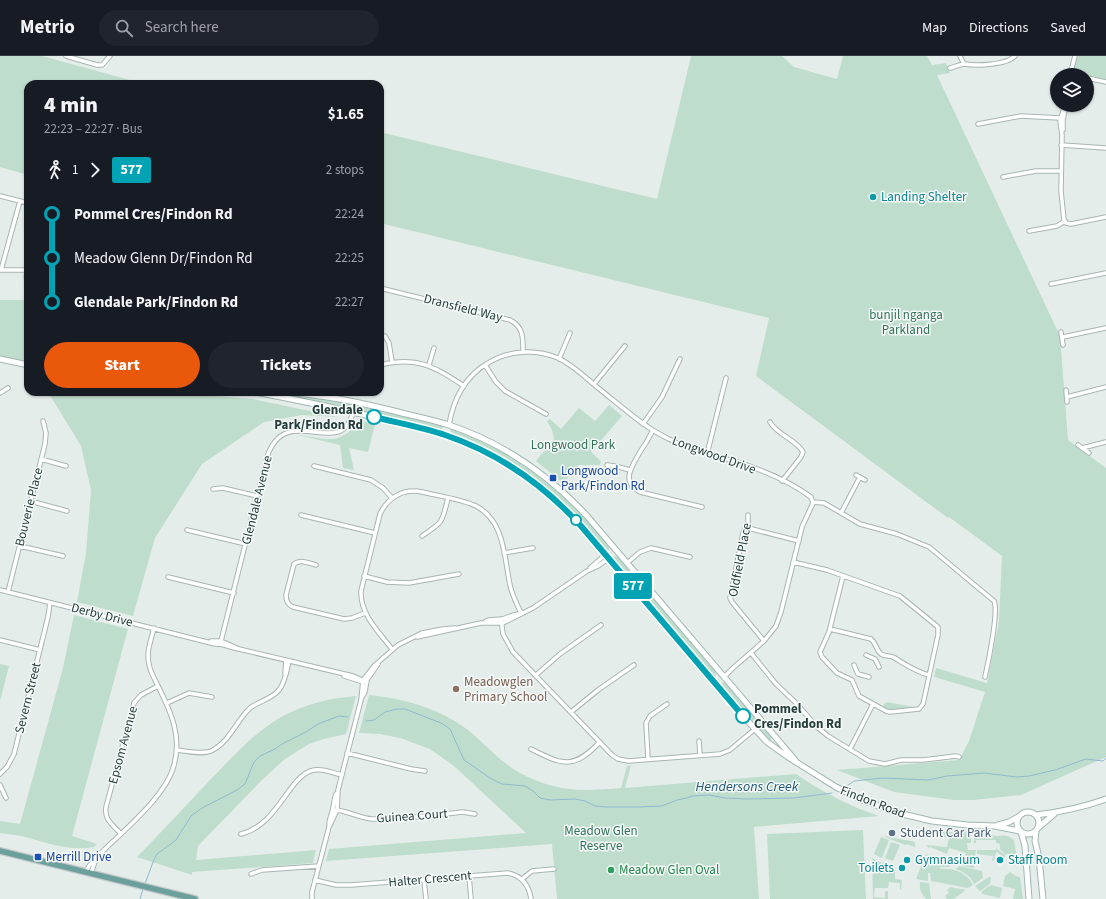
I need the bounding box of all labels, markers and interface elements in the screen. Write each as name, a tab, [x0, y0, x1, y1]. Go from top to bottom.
search box	[99, 10, 379, 46]
text: Metrio	[20, 14, 75, 41]
icon: search	[113, 17, 135, 39]
text: Search here	[145, 17, 219, 38]
text: Map	[922, 18, 947, 38]
text: Directions	[969, 18, 1028, 38]
text: Saved	[1050, 18, 1086, 38]
map controls	[1050, 68, 1094, 112]
button: layers	[1050, 68, 1094, 112]
text: 4 min	[44, 89, 98, 121]
text: $1.65	[328, 104, 364, 125]
text: 22:23 – 22:27 · Bus	[44, 120, 142, 138]
icon: walk	[44, 159, 66, 181]
icon: forward	[84, 159, 106, 181]
text: 577	[120, 160, 143, 180]
text: 1	[72, 161, 78, 179]
text: 2 stops	[326, 161, 364, 179]
place label: Landing Shelter	[881, 188, 967, 206]
marker: Landing Shelter	[868, 192, 878, 202]
text: Pommel Cres/Findon Rd	[74, 204, 233, 225]
text: 22:24	[335, 205, 364, 223]
text: Meadow Glenn Dr/Findon Rd	[74, 248, 253, 269]
text: 22:25	[335, 249, 364, 267]
street label: Dransfield Way	[422, 290, 504, 326]
text: Glendale Park/Findon Rd	[74, 292, 238, 313]
text: 22:27	[335, 293, 364, 311]
park label: bunjil nganga Parkland	[869, 306, 943, 339]
button: Start	[44, 342, 200, 388]
button: Tickets	[208, 342, 364, 388]
place label: Glendale Park/Findon Rd	[274, 401, 363, 434]
marker: Glendale Park/Findon Rd	[366, 409, 382, 425]
street label: Longwood Drive	[669, 431, 759, 479]
park label: Longwood Park	[531, 436, 616, 454]
street label: Glendale Avenue	[237, 454, 277, 546]
place label: Longwood Park/Findon Rd	[561, 462, 645, 495]
street label: Bouverie Place	[11, 466, 47, 548]
marker: Longwood Park/Findon Rd	[548, 473, 558, 483]
unlabelled marker	[570, 514, 582, 526]
street label: Oldfield Place	[724, 521, 756, 599]
line badge: 577	[610, 573, 656, 599]
text: 577	[622, 576, 644, 596]
street label: Derby Drive	[69, 599, 135, 631]
street label: Severn Street	[10, 660, 46, 735]
place label: Meadowglen Primary School	[464, 673, 547, 706]
marker: Meadowglen Primary School	[451, 684, 461, 694]
place label: Pommel Cres/Findon Rd	[754, 700, 841, 733]
street label: Epsom Avenue	[104, 704, 142, 786]
marker: Pommel Cres/Findon Rd	[735, 708, 751, 724]
water label: Hendersons Creek	[696, 777, 799, 797]
street label: Findon Road	[838, 781, 908, 823]
street label: Guinea Court	[376, 804, 449, 827]
park label: Meadow Glen Reserve	[564, 822, 638, 855]
place label: Student Car Park	[900, 824, 992, 842]
marker: Student Car Park	[887, 828, 897, 838]
place label: Merrill Drive	[46, 848, 112, 866]
place label: Gymnasium	[915, 851, 980, 869]
place label: Staff Room	[1008, 851, 1068, 869]
marker: Merrill Drive	[33, 852, 43, 862]
marker: Gymnasium	[902, 855, 912, 865]
marker: Staff Room	[995, 855, 1005, 865]
place label: Toilets	[858, 859, 895, 877]
place label: Meadow Glen Oval	[619, 861, 719, 879]
marker: Toilets	[897, 863, 907, 873]
marker: Meadow Glen Oval	[606, 865, 616, 875]
street label: Halter Crescent	[388, 866, 473, 892]

